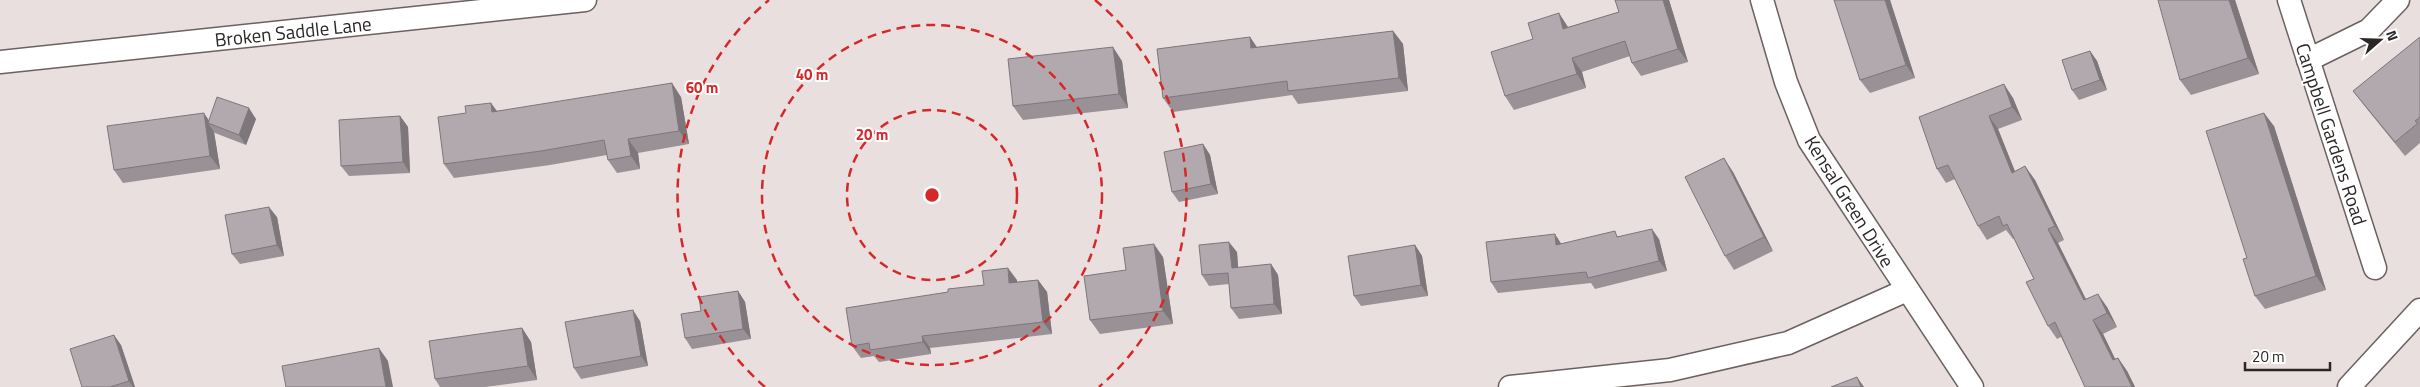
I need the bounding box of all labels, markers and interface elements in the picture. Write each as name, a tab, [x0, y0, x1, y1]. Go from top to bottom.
street label: Broken Saddle Lane	[213, 8, 373, 54]
north arrow	[2355, 15, 2405, 65]
text: N	[2381, 27, 2404, 44]
street label: Campbell Gardens Road	[2289, 39, 2375, 229]
text: 40 m	[796, 63, 828, 86]
text: 60 m	[686, 76, 718, 99]
text: 20 m	[856, 123, 888, 146]
street label: Kensal Green Drive	[1798, 130, 1902, 272]
centre of rings	[923, 186, 941, 204]
scale bar	[2245, 340, 2330, 372]
text: 20 m	[2252, 345, 2285, 368]

